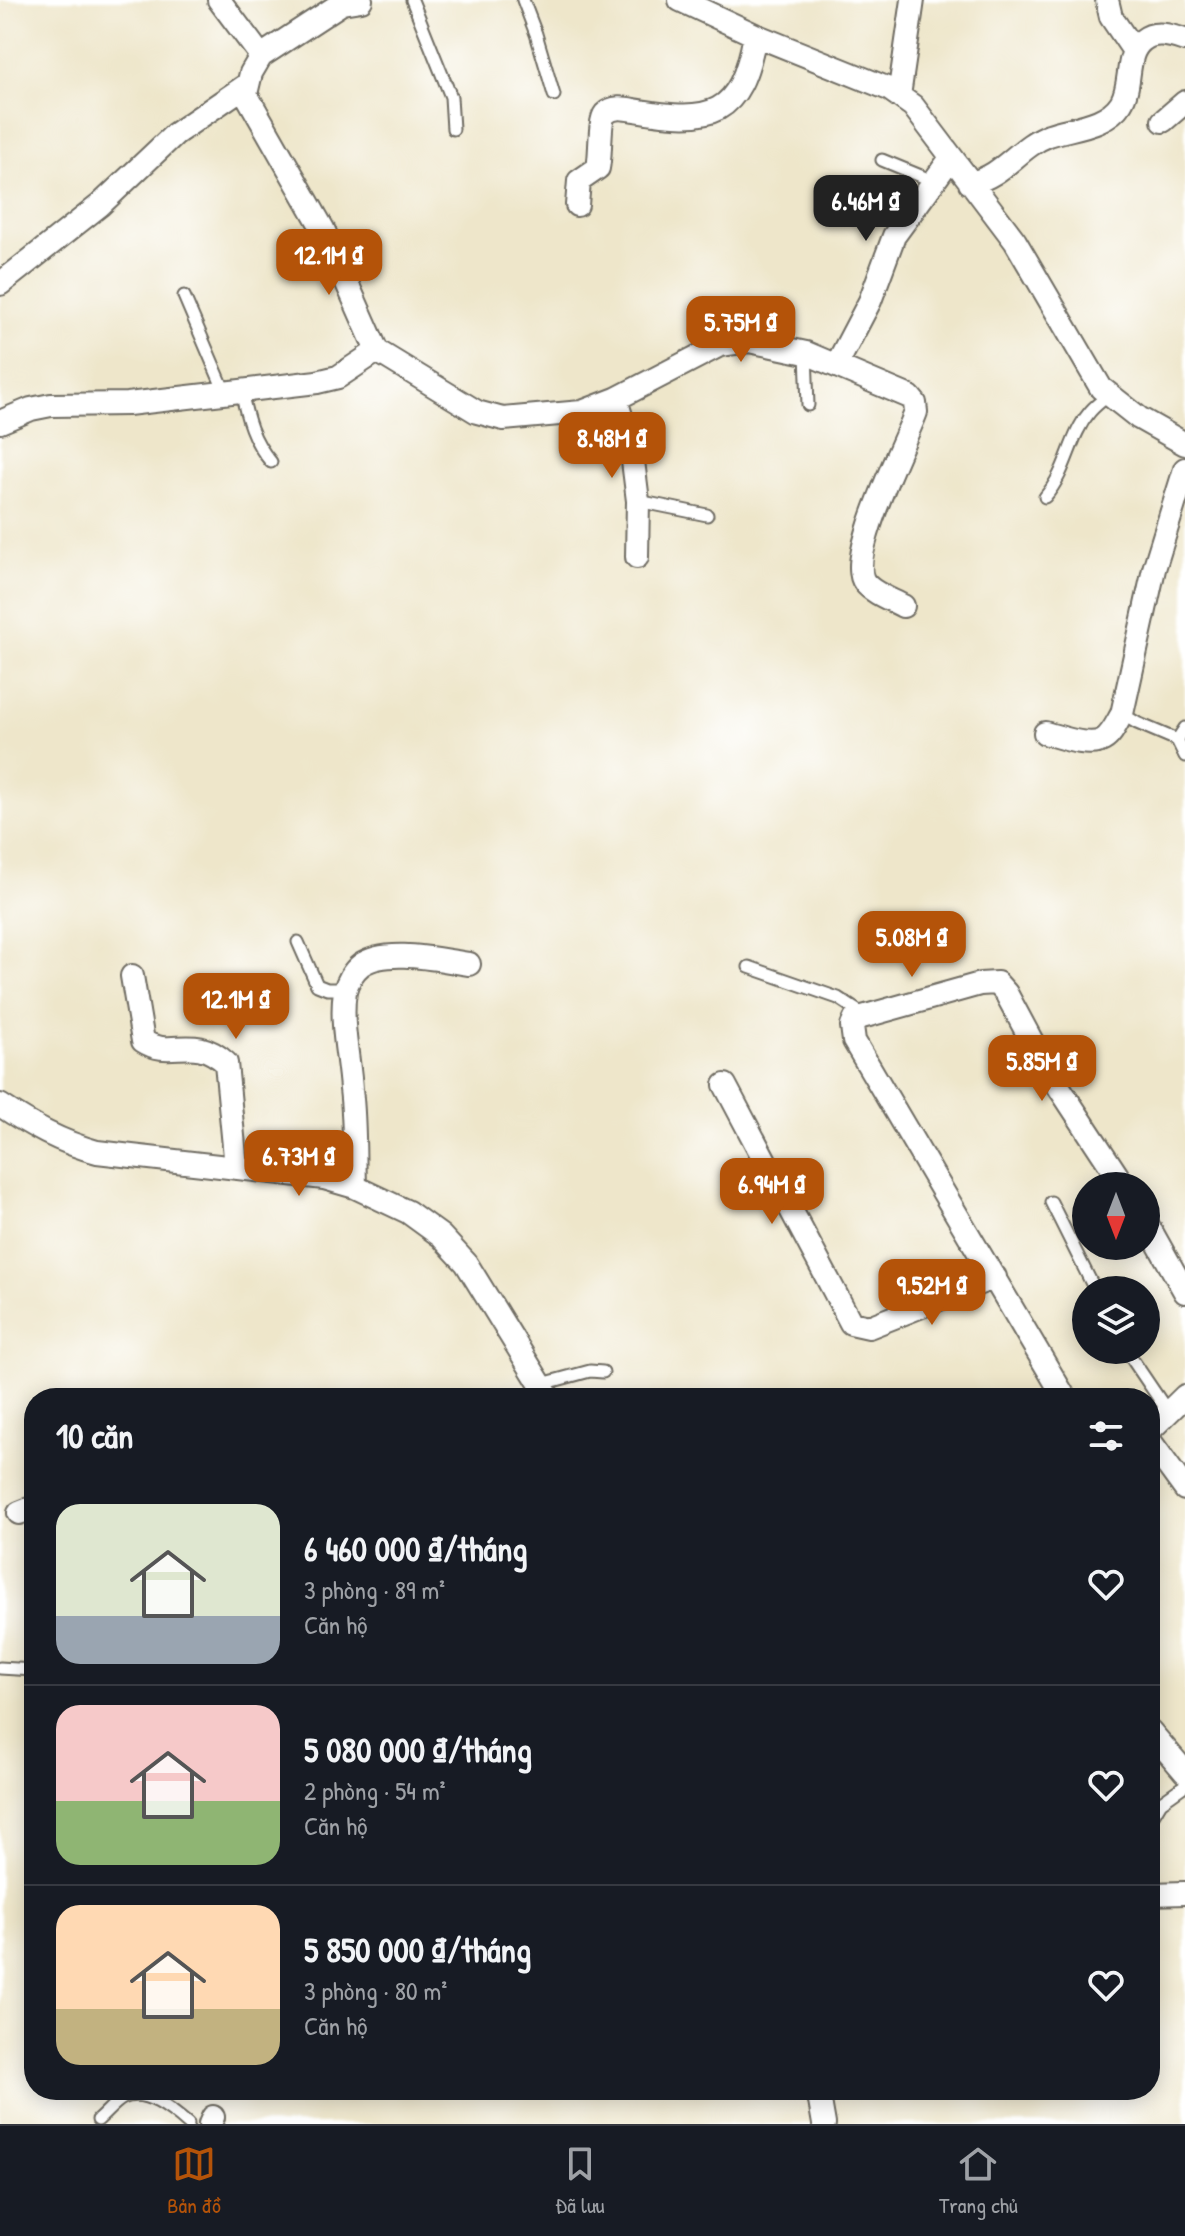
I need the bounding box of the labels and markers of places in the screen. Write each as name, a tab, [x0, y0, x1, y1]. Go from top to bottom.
pin: 6.46M ₫	[792, 175, 940, 243]
pin: 12.1M ₫	[255, 229, 403, 297]
pin: 5.75M ₫	[667, 296, 815, 364]
pin: 8.48M ₫	[538, 412, 686, 480]
pin: 5.08M ₫	[838, 911, 986, 979]
pin: 12.1M ₫	[162, 973, 310, 1041]
pin: 5.85M ₫	[968, 1035, 1116, 1103]
pin: 6.73M ₫	[225, 1130, 373, 1198]
pin: 6.94M ₫	[698, 1158, 846, 1226]
pin: 9.52M ₫	[858, 1259, 1006, 1327]

